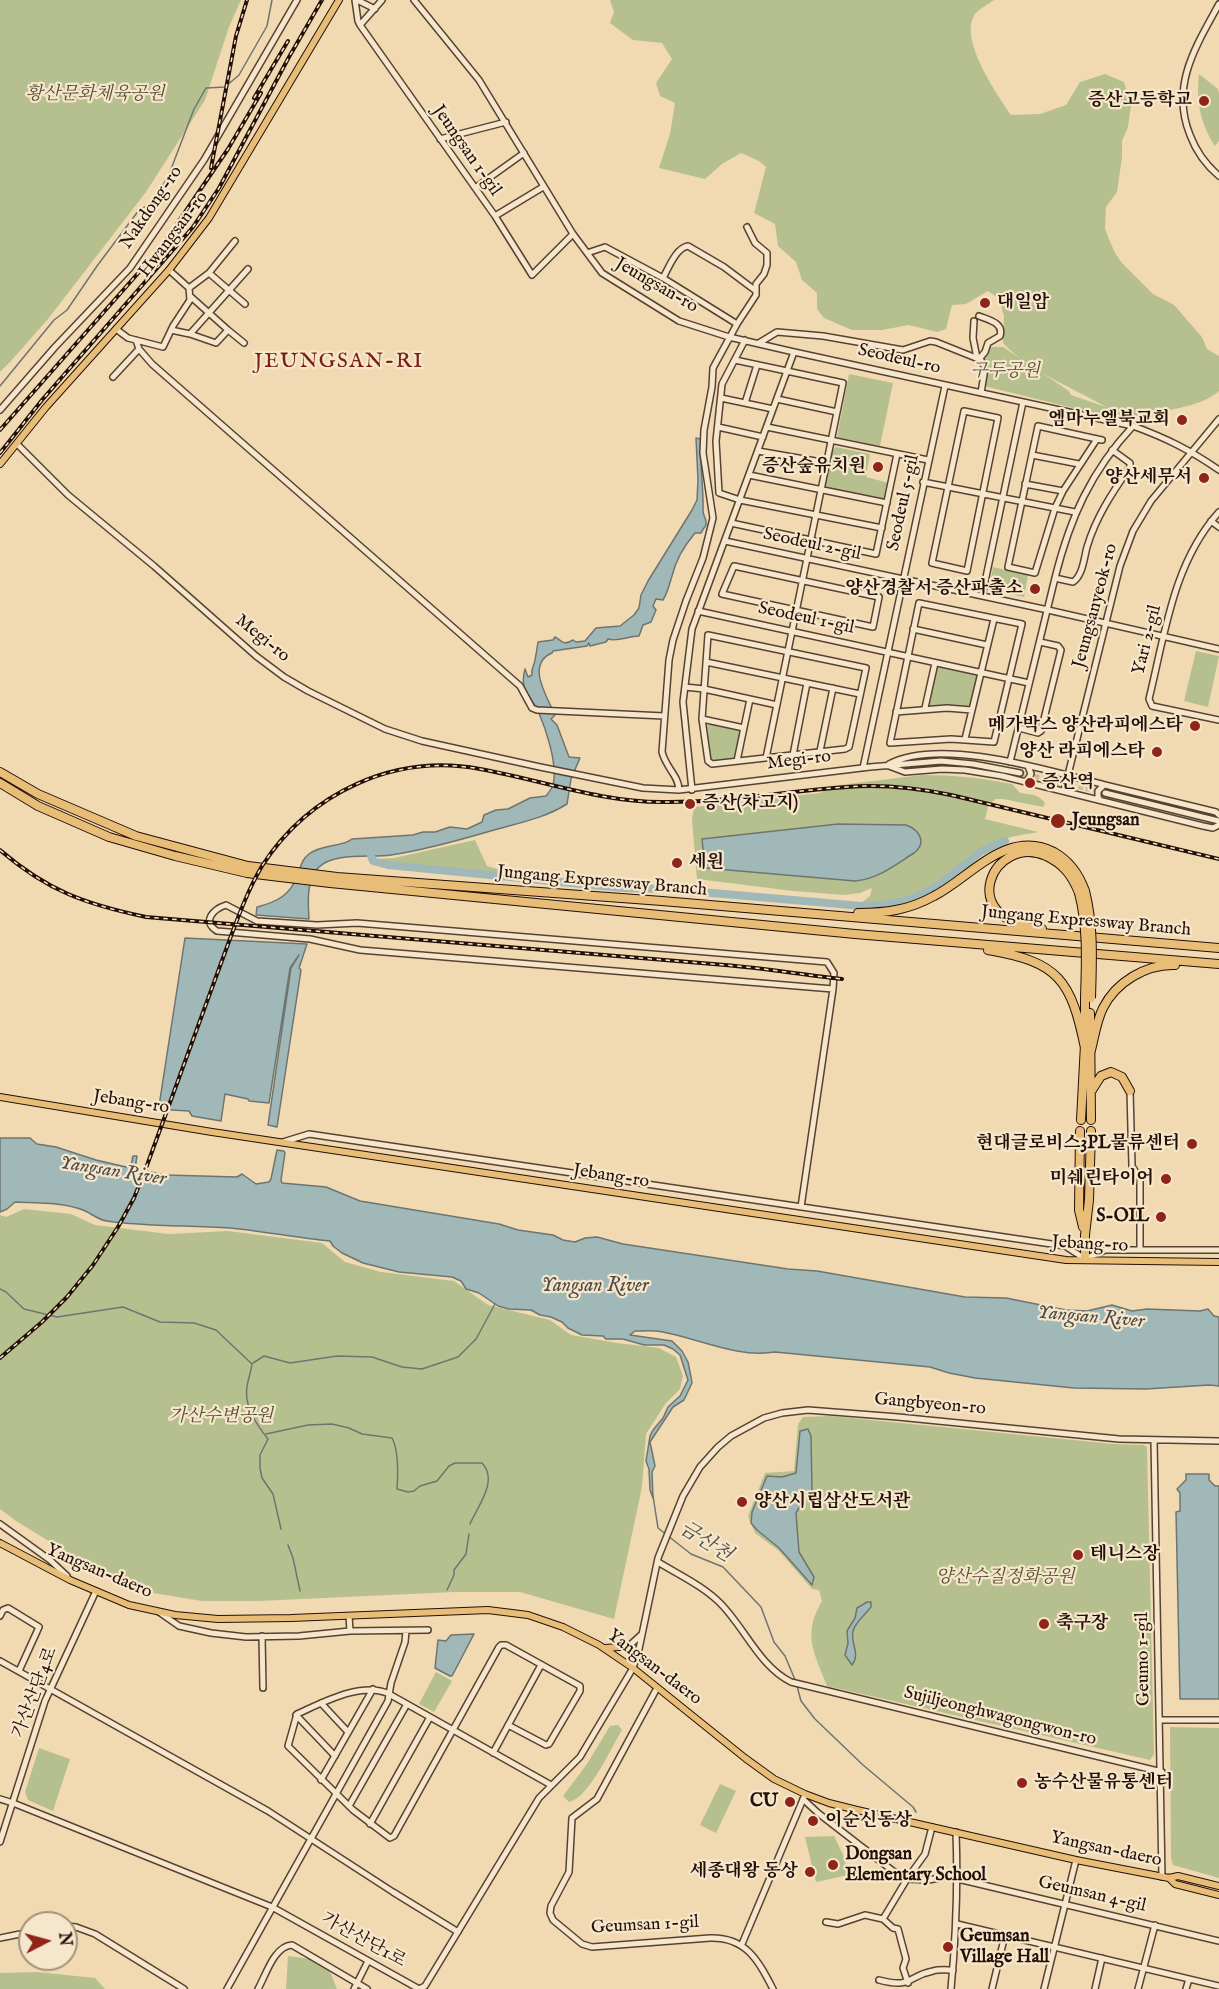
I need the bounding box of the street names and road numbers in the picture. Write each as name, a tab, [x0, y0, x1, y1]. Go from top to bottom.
street label: Jeungsan 1-gil	[427, 101, 505, 201]
street label: Nakdong-ro	[116, 162, 188, 254]
street label: Hwangsan-ro	[135, 188, 213, 282]
street label: Jeungsan-ro	[611, 254, 701, 318]
street label: Seodeul-ro	[856, 340, 942, 380]
street label: Seodeul 5-gil	[883, 453, 925, 553]
street label: Seodeul 2-gil	[761, 524, 863, 566]
street label: Jeungsanyeok-ro	[1069, 541, 1123, 671]
street label: Seodeul 1-gil	[756, 598, 856, 640]
street label: Yari 2-gil	[1129, 603, 1167, 677]
street label: Megi-ro	[230, 610, 294, 668]
street label: Megi-ro	[766, 746, 832, 776]
street label: Jungang Expressway Branch	[496, 862, 708, 902]
street label: Jungang Expressway Branch	[980, 902, 1192, 942]
street label: Jebang-ro	[91, 1086, 171, 1120]
street label: Jebang-ro	[571, 1160, 651, 1194]
street label: Jebang-ro	[1051, 1232, 1129, 1258]
street label: Gangbyeon-ro	[873, 1389, 987, 1421]
street label: Yangsan-daero	[43, 1540, 155, 1604]
street label: Geumo 1-gil	[1132, 1612, 1156, 1706]
street label: Yangsan-daero	[602, 1625, 706, 1711]
street label: 가산산단4로	[9, 1644, 63, 1742]
street label: Sujiljeonghwagongwon-ro	[902, 1683, 1098, 1751]
street label: Yangsan-daero	[1049, 1828, 1163, 1872]
street label: Geumsan 4-gil	[1036, 1872, 1148, 1918]
street label: 가산산단1로	[317, 1909, 409, 1973]
street label: Geumsan 1-gil	[591, 1912, 699, 1940]

